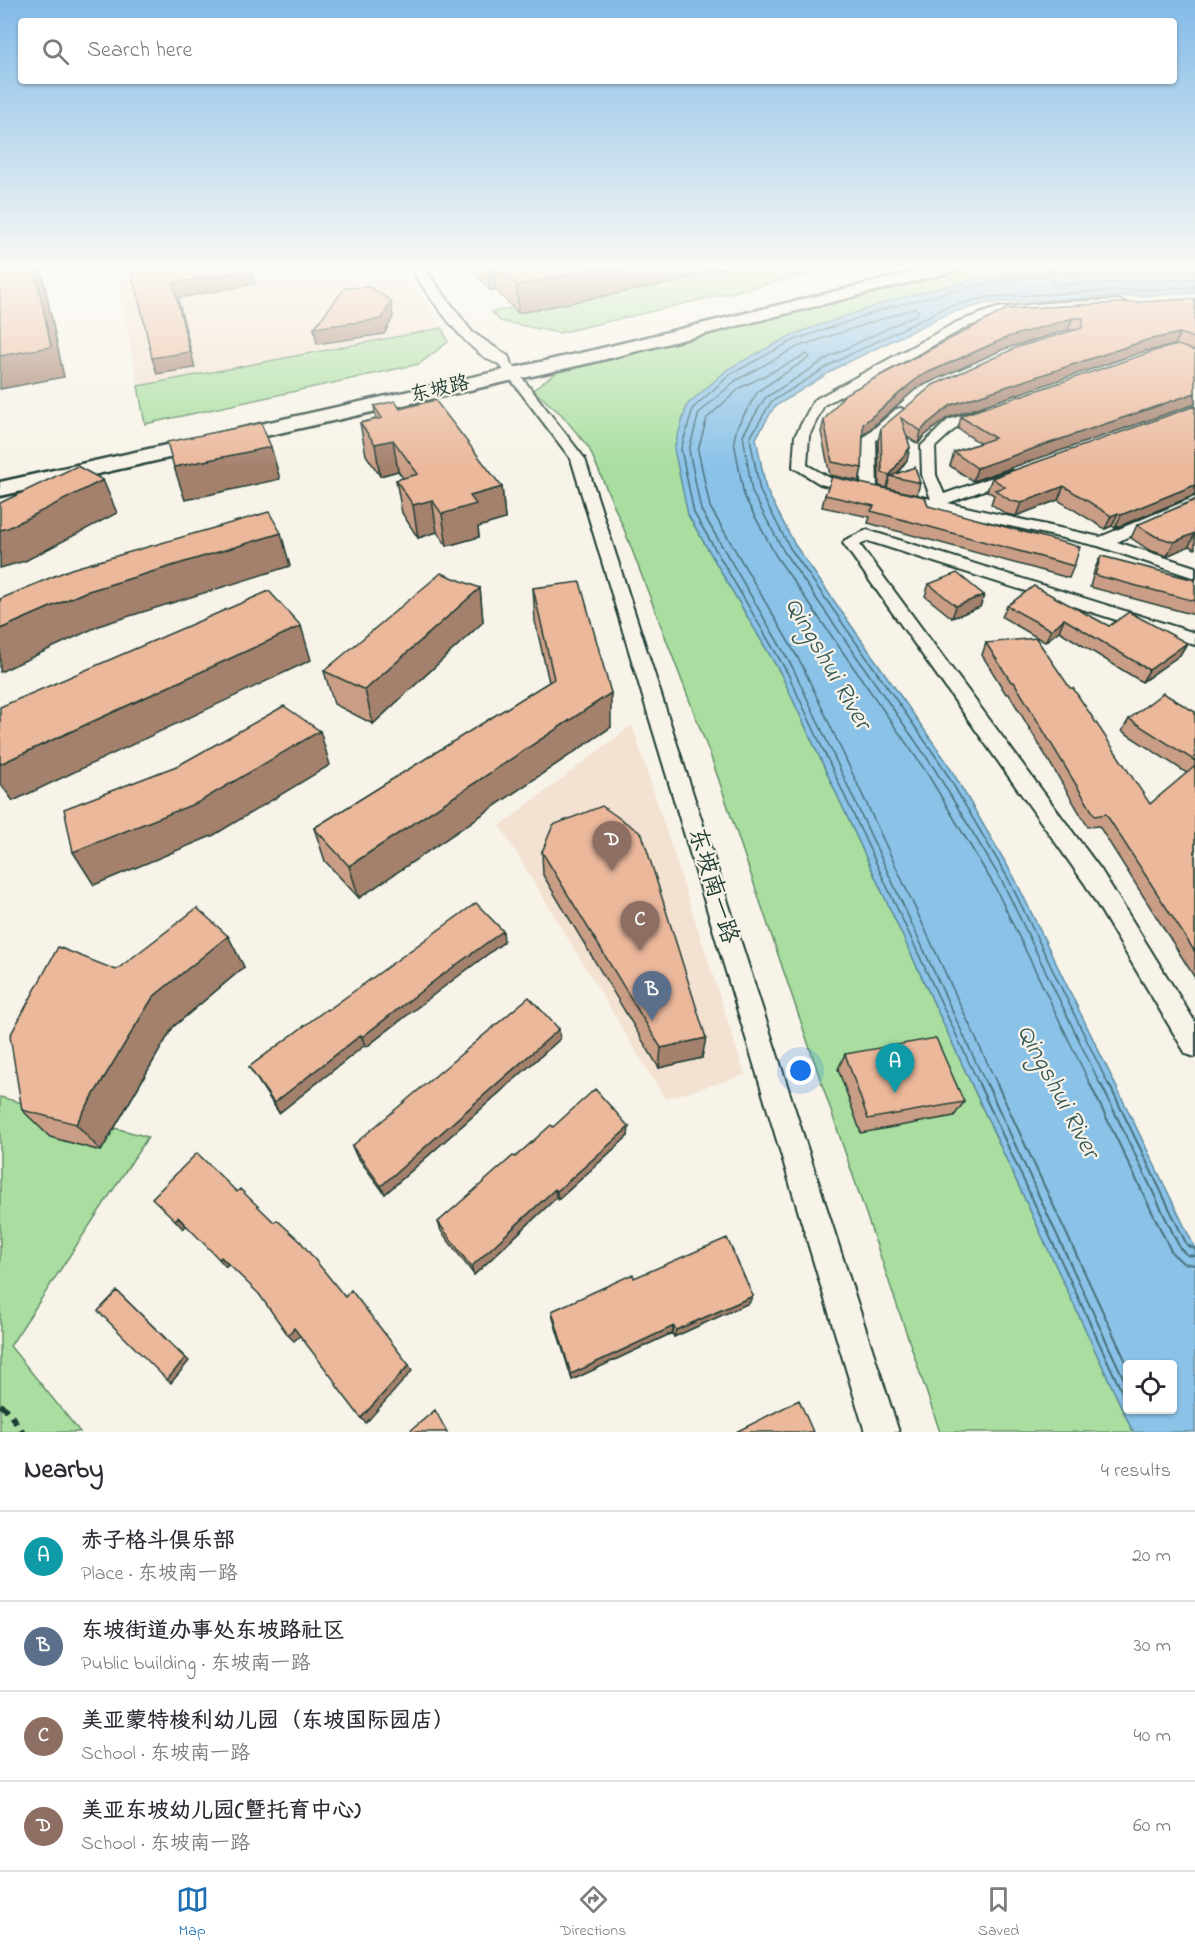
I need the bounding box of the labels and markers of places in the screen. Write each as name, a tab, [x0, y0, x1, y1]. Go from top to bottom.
pin: D	[592, 822, 632, 871]
pin: C	[620, 902, 660, 951]
pin: B	[632, 972, 672, 1021]
pin: A	[876, 1044, 914, 1093]

